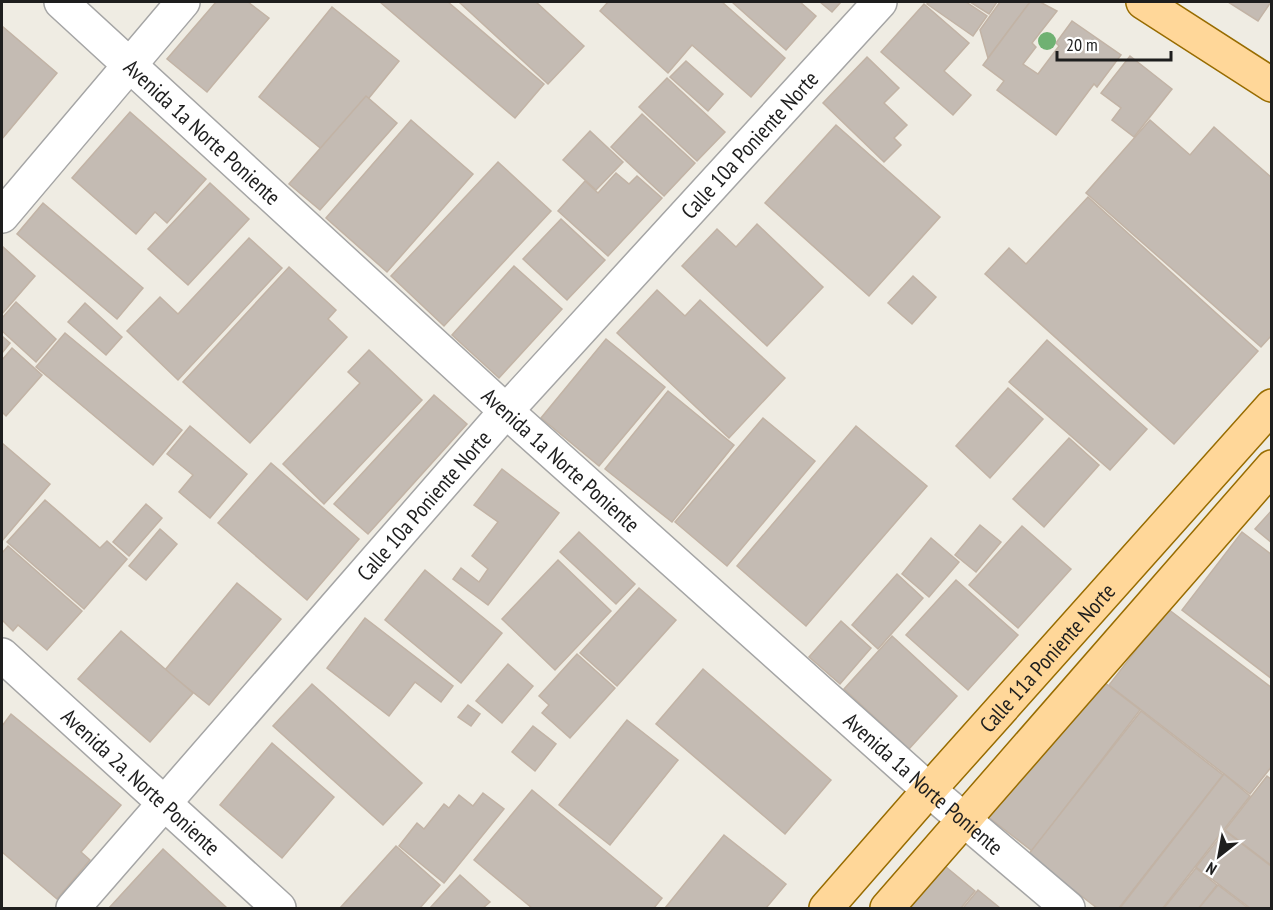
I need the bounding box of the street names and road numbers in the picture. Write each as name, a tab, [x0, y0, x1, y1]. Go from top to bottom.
street label: Avenida 1a Norte Poniente	[118, 53, 286, 211]
street label: Calle 10a Poniente Norte	[675, 65, 824, 224]
street label: Avenida 1a Norte Poniente	[476, 382, 646, 538]
street label: Calle 10a Poniente Norte	[351, 424, 497, 586]
street label: Calle 11a Poniente Norte	[973, 577, 1121, 738]
street label: Avenida 2a. Norte Poniente	[56, 702, 226, 861]
street label: Avenida 1a Norte Poniente	[838, 706, 1009, 861]

